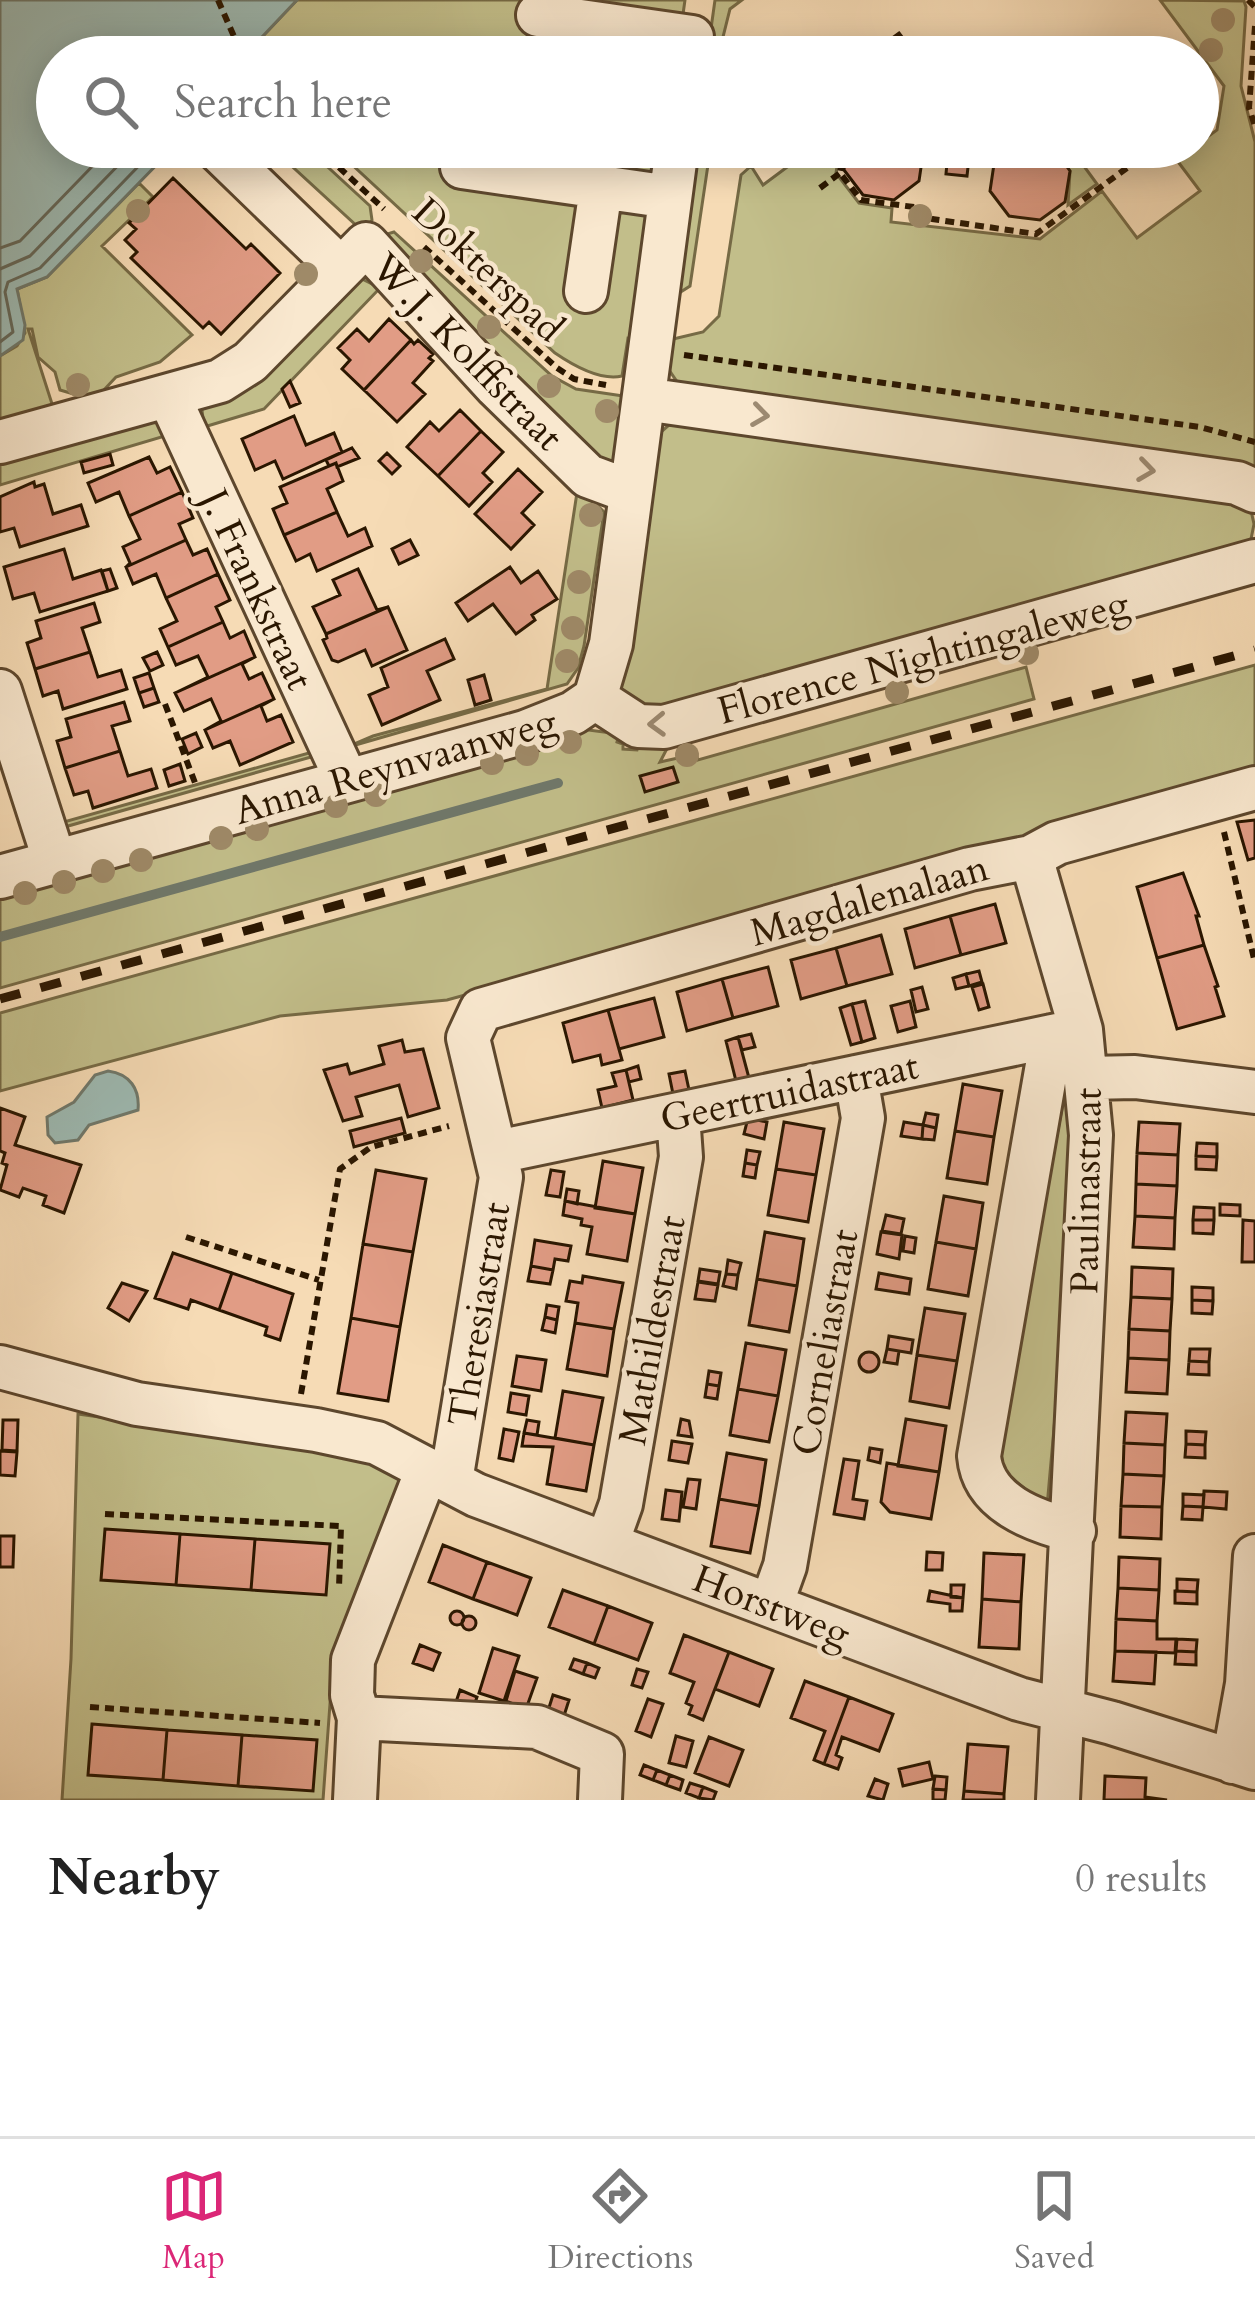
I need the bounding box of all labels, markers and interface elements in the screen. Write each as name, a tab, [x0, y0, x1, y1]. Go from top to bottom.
search box	[36, 36, 1219, 168]
icon: search	[78, 69, 144, 135]
text: Search here	[174, 72, 392, 133]
street label: Dokterspad	[401, 186, 575, 354]
street label: W.J. Kolffstraat	[358, 241, 575, 462]
one-way arrow	[750, 401, 770, 427]
one-way arrow	[1137, 456, 1156, 482]
street label: J. Frankstraat	[185, 476, 326, 699]
street label: Florence Nightingaleweg	[712, 577, 1135, 738]
street label: Anna Reynvaanweg	[228, 695, 563, 838]
one-way arrow	[648, 711, 666, 737]
street label: Magdalenalaan	[744, 841, 995, 960]
street label: Geertruidastraat	[655, 1039, 923, 1146]
street label: Paulinastraat	[1058, 1087, 1115, 1295]
street label: Theresiastraat	[436, 1198, 523, 1430]
street label: Mathildestraat	[606, 1211, 699, 1449]
street label: Corneliastraat	[780, 1225, 871, 1459]
street label: Horstweg	[685, 1552, 858, 1661]
text: Nearby	[48, 1843, 220, 1913]
text: 0 results	[1075, 1852, 1207, 1905]
tab: Map	[161, 2163, 227, 2280]
tab: Directions	[548, 2163, 693, 2280]
tab: Saved	[1014, 2163, 1094, 2280]

